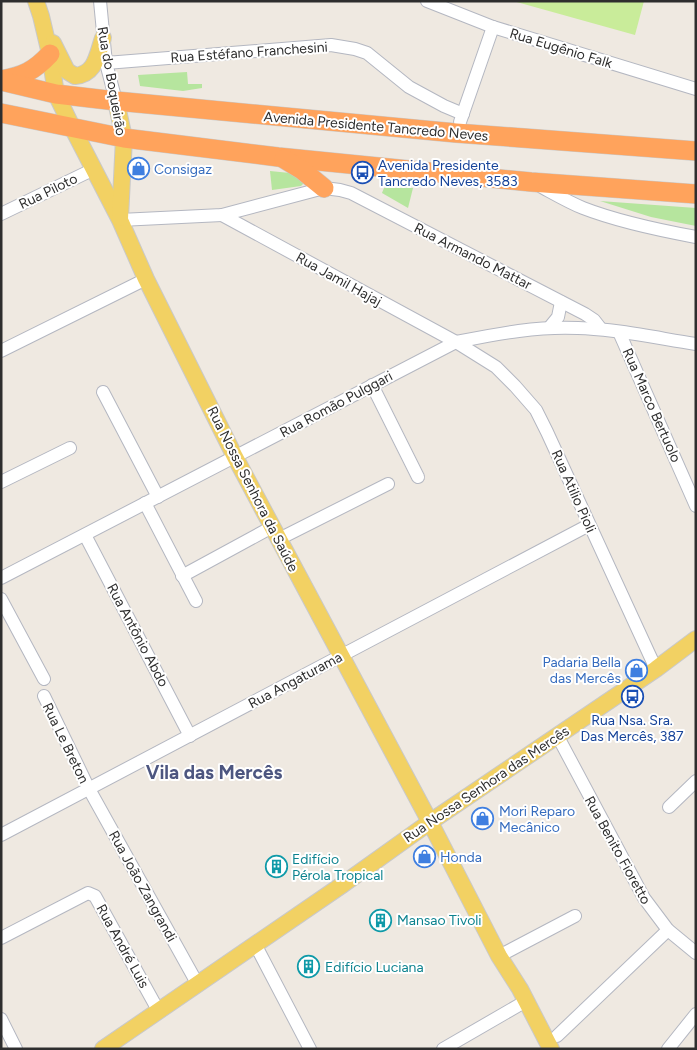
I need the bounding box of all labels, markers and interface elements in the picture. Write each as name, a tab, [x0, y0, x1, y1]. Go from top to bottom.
street label: Rua do Boqueirão	[94, 25, 129, 137]
street label: Rua Eugênio Falk	[508, 25, 614, 72]
street label: Rua Estéfano Franchesini	[170, 39, 328, 66]
street label: Avenida Presidente Tancredo Neves	[263, 108, 489, 145]
shop icon: Consigaz	[126, 157, 150, 181]
place label: Avenida Presidente Tancredo Neves, 3583	[378, 157, 518, 190]
place label: Consigaz	[154, 161, 212, 178]
bus stop icon: Avenida Presidente Tancredo Neves, 3583	[350, 161, 374, 185]
street label: Rua Piloto	[16, 170, 80, 213]
street label: Rua Armando Mattar	[411, 219, 535, 294]
street label: Rua Jamil Hajaj	[293, 249, 385, 310]
street label: Rua Marco Bertuolo	[619, 345, 684, 465]
street label: Rua Romão Pulggari	[277, 368, 395, 441]
street label: Rua Nossa Senhora da Saúde	[203, 404, 302, 575]
street label: Rua Atilio Pioli	[548, 447, 599, 535]
street label: Rua Antônio Abdo	[103, 581, 172, 690]
street label: Rua Angaturama	[245, 649, 345, 712]
place label: Padaria Bella das Mercês	[542, 654, 621, 687]
shop icon: Padaria Bella das Mercês	[625, 658, 649, 682]
bus stop icon: Rua Nsa. Sra. Das Mercês, 387	[620, 685, 644, 709]
street label: Rua Le Breton	[39, 700, 92, 787]
place label: Rua Nsa. Sra. Das Mercês, 387	[580, 712, 684, 745]
street label: Rua Nossa Senhora das Mercês	[400, 722, 572, 846]
district label: Vila das Mercês	[146, 761, 282, 784]
street label: Rua Benito Fioretto	[581, 793, 654, 907]
place label: Mori Reparo Mecânico	[499, 803, 575, 836]
shop icon: Mori Reparo Mecânico	[471, 807, 495, 831]
street label: Rua João Zangrandi	[105, 828, 180, 945]
shop icon: Honda	[412, 845, 436, 869]
place label: Honda	[440, 849, 482, 866]
place label: Edifício Pérola Tropical	[292, 851, 383, 884]
building icon: Edifício Pérola Tropical	[264, 855, 288, 879]
street label: Rua André Luis	[92, 901, 153, 991]
building icon: Mansao Tivoli	[369, 908, 393, 932]
place label: Mansao Tivoli	[397, 912, 482, 929]
building icon: Edifício Luciana	[297, 955, 321, 979]
place label: Edifício Luciana	[325, 959, 424, 976]

